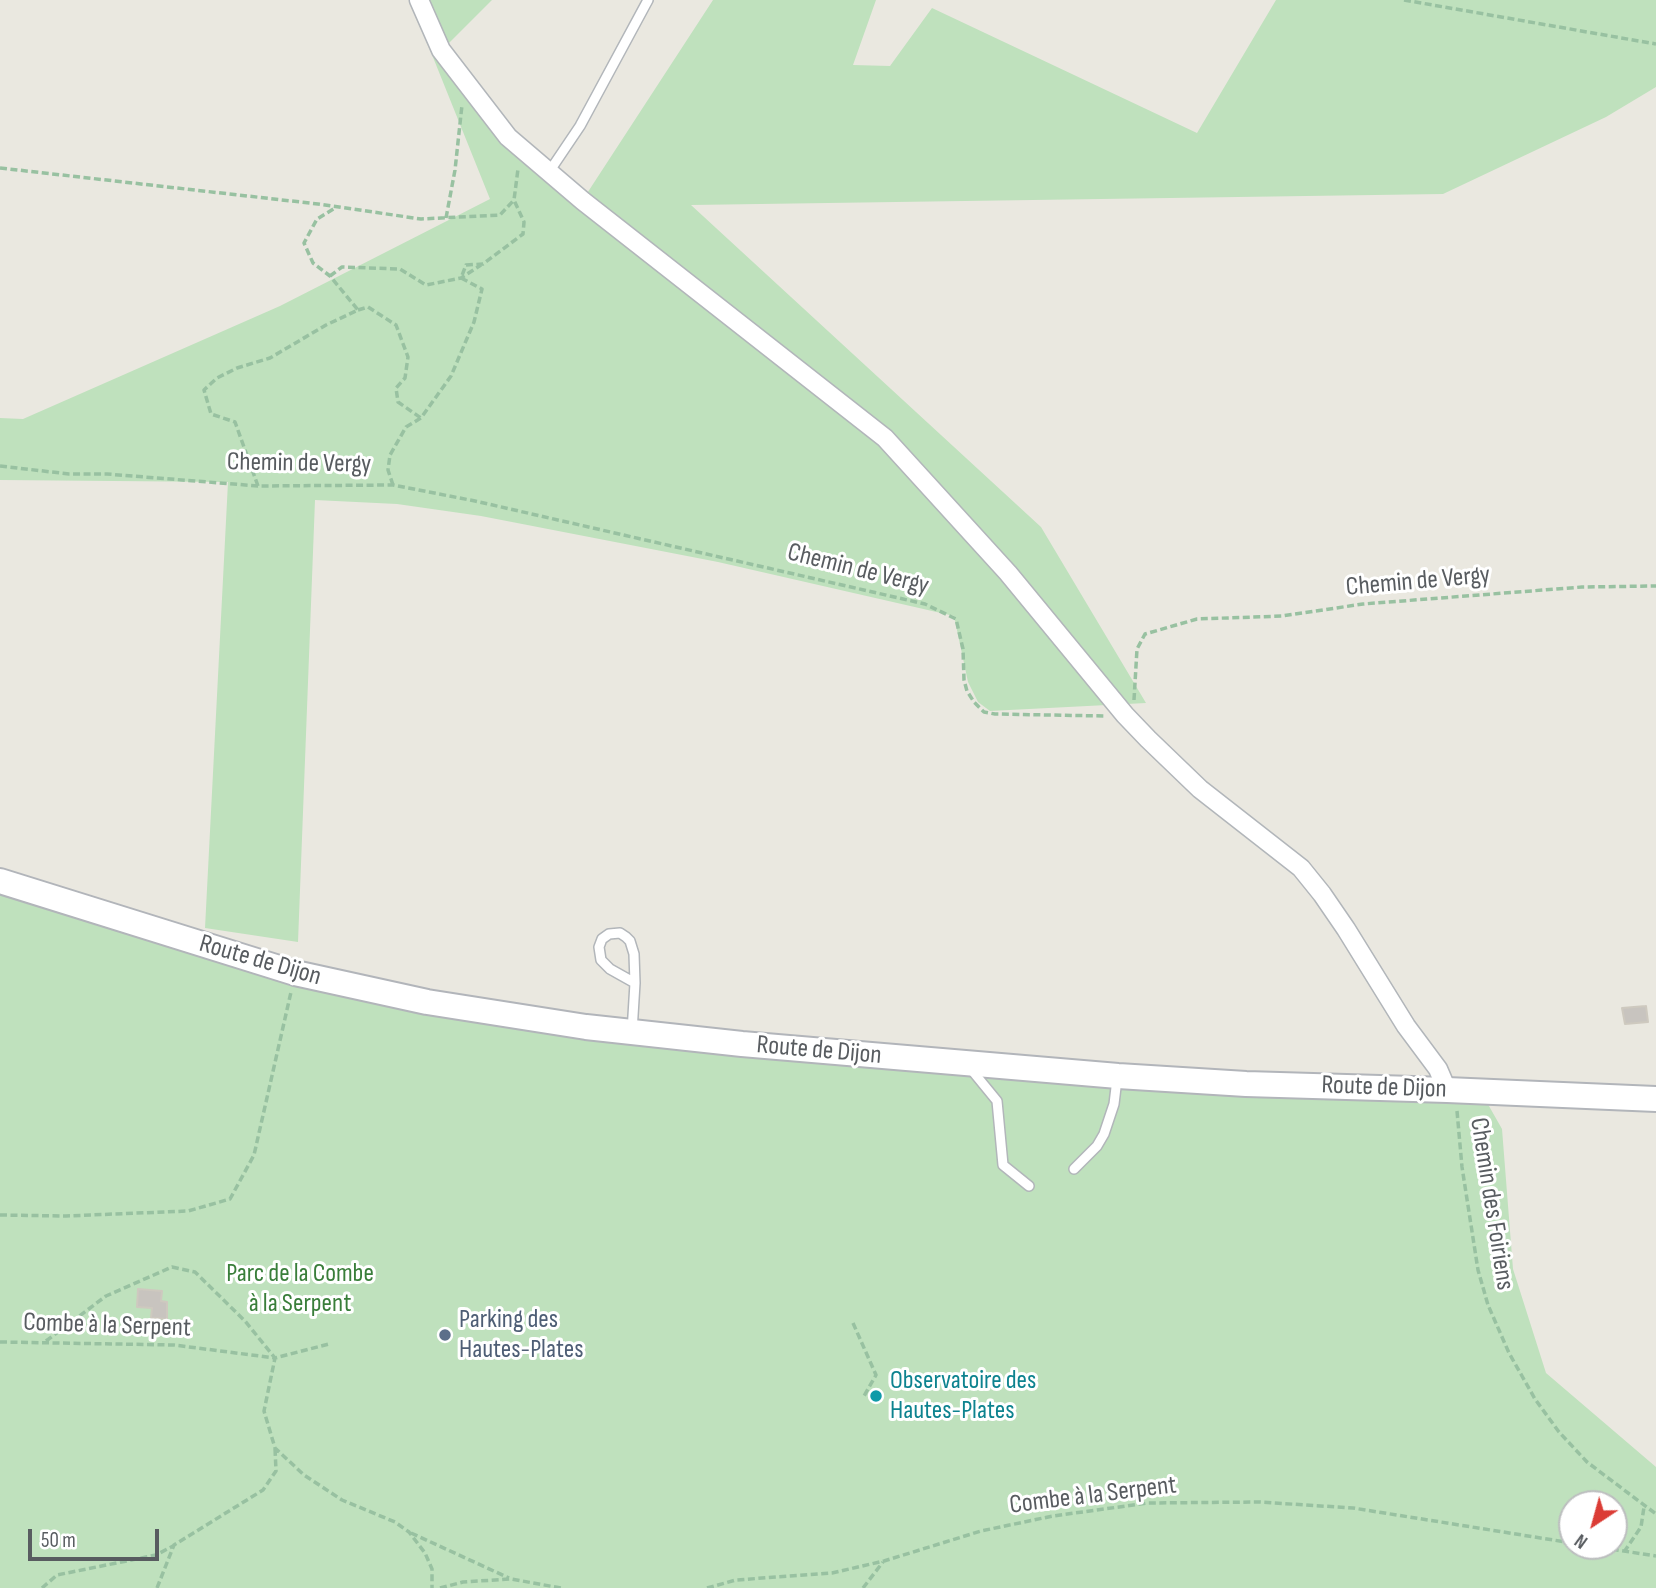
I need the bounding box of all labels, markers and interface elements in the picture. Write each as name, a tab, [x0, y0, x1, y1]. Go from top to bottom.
street label: Chemin de Vergy	[226, 447, 372, 481]
street label: Chemin de Vergy	[784, 537, 932, 603]
street label: Chemin de Vergy	[1345, 560, 1491, 604]
street label: Route de Dijon	[195, 929, 325, 993]
street label: Route de Dijon	[755, 1030, 883, 1072]
street label: Route de Dijon	[1321, 1070, 1447, 1106]
street label: Chemin des Foiriens	[1462, 1116, 1520, 1292]
park label: Parc de la Combe à la Serpent	[226, 1258, 374, 1320]
place label: Parking des Hautes-Plates	[459, 1304, 583, 1366]
street label: Combe à la Serpent	[23, 1307, 191, 1345]
marker: Parking des Hautes-Plates	[437, 1327, 453, 1343]
place label: Observatoire des Hautes-Plates	[890, 1365, 1036, 1426]
marker: Observatoire des Hautes-Plates	[868, 1388, 884, 1404]
street label: Combe à la Serpent	[1008, 1470, 1178, 1522]
north arrow	[1558, 1490, 1628, 1560]
scale bar	[32, 1514, 163, 1558]
text: 50 m	[41, 1528, 76, 1553]
text: N	[1571, 1528, 1592, 1553]

